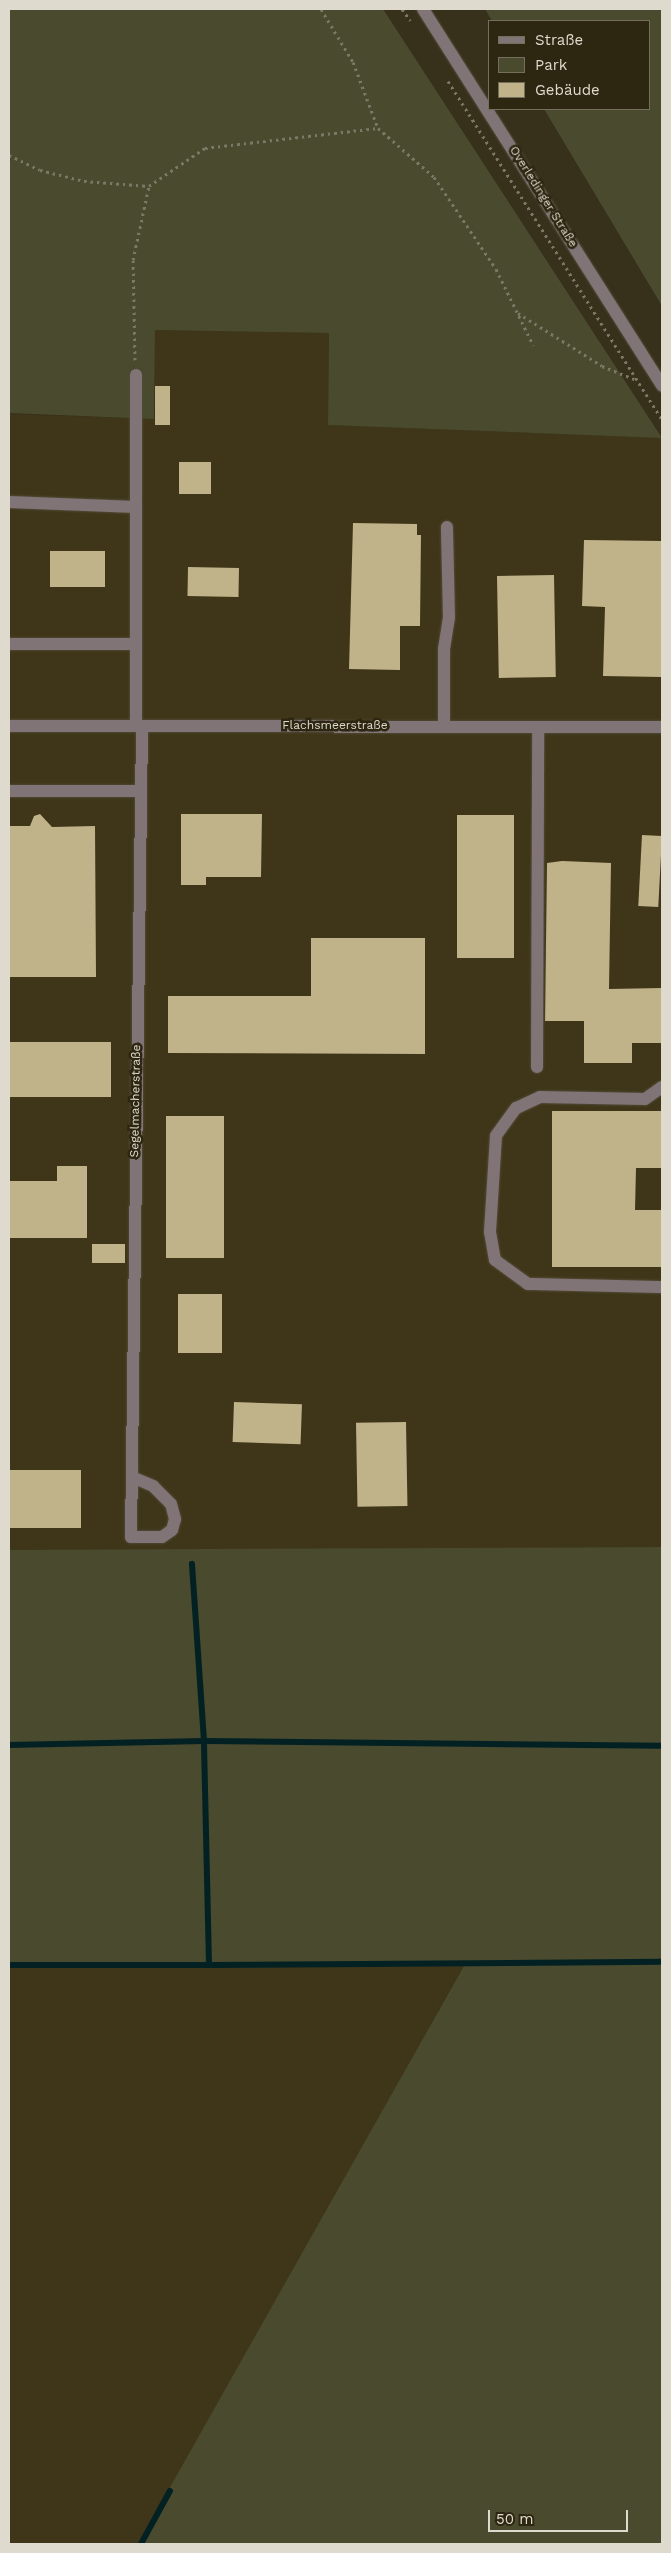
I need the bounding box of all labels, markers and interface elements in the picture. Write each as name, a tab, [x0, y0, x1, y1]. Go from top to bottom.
legend	[488, 20, 651, 110]
text: Straße	[535, 31, 583, 49]
text: Park	[535, 56, 567, 74]
text: Gebäude	[535, 81, 600, 99]
street label: Overledinger Straße	[506, 144, 580, 250]
street label: Flachsmeerstraße	[282, 719, 388, 733]
street label: Segelmacherstraße	[128, 1045, 144, 1157]
scale bar	[491, 2500, 631, 2532]
text: 50 m	[496, 2510, 533, 2528]

